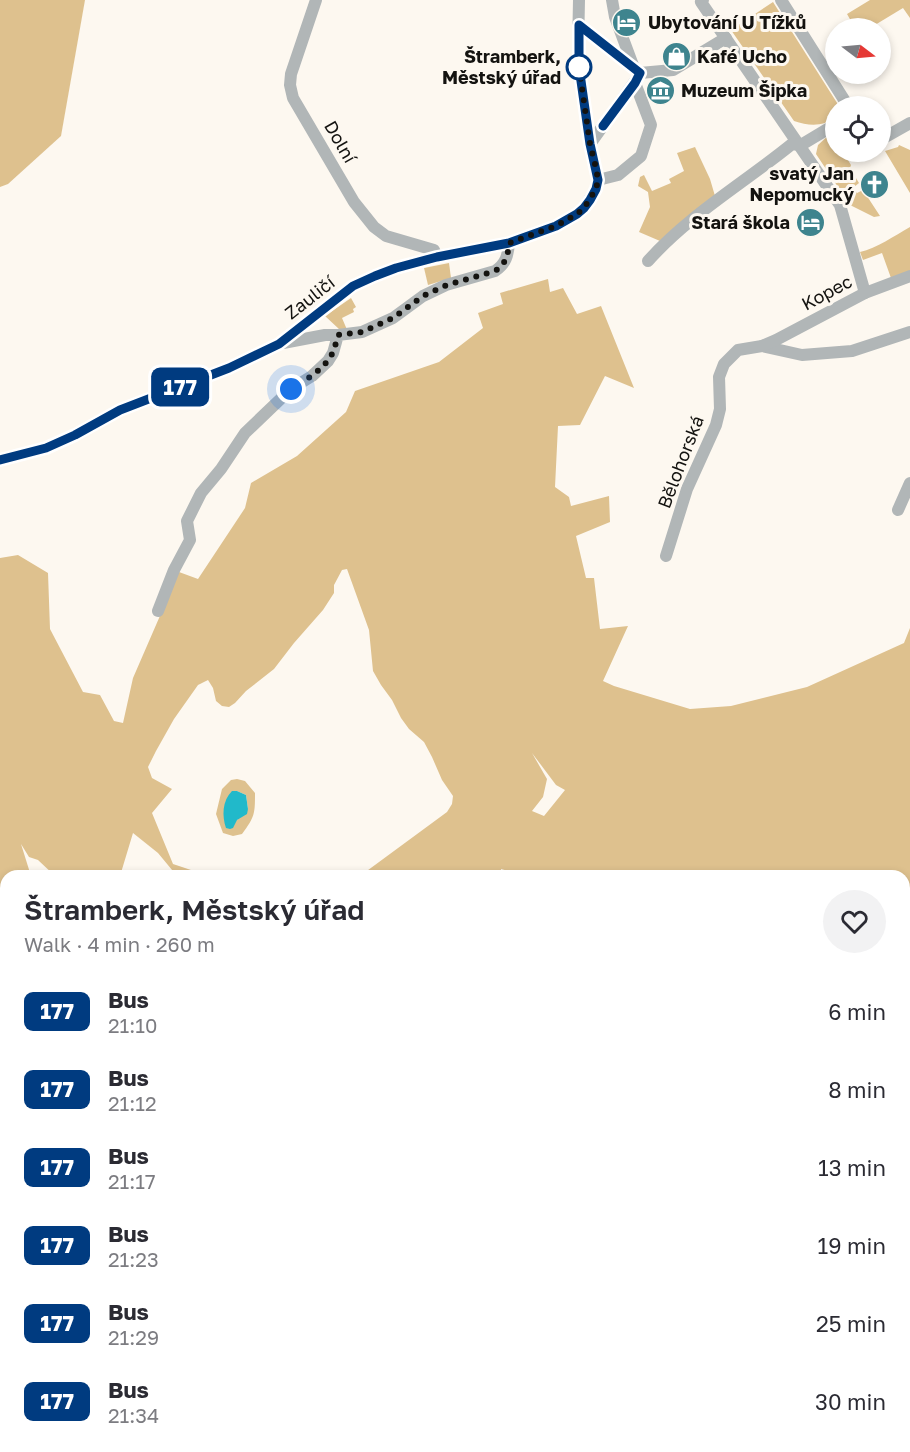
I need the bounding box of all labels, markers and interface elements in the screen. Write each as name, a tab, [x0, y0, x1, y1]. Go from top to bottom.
hotel icon: Ubytování U Tížků	[611, 7, 643, 39]
place label: Ubytování U Tížků	[648, 11, 806, 33]
north arrow	[825, 18, 891, 84]
map controls	[825, 18, 891, 162]
shop icon: Kafé Ucho	[660, 41, 692, 73]
place label: Štramberk, Městský úřad	[442, 45, 561, 88]
place label: Kafé Ucho	[697, 45, 787, 67]
marker: Štramberk, Městský úřad	[566, 54, 592, 80]
museum icon: Muzeum Šipka	[644, 75, 676, 107]
place label: Muzeum Šipka	[681, 79, 807, 101]
button: locate	[825, 96, 891, 162]
street label: Dolní	[320, 116, 362, 168]
place label: svatý Jan Nepomucký	[750, 162, 854, 205]
church icon: svatý Jan Nepomucký	[859, 168, 891, 200]
hotel icon: Stará škola	[795, 207, 827, 239]
place label: Stará škola	[691, 211, 790, 233]
street label: Zauličí	[280, 270, 340, 323]
street label: Kopec	[797, 270, 856, 315]
line badge: 177	[146, 368, 214, 406]
text: 177	[163, 374, 197, 400]
your location	[276, 374, 306, 404]
street label: Bělohorská	[652, 412, 708, 511]
button: heart	[823, 890, 886, 953]
text: Štramberk, Městský úřad	[24, 893, 364, 926]
text: Walk · 4 min · 260 m	[24, 932, 215, 956]
text: Bus	[108, 986, 149, 1013]
text: 177	[40, 998, 74, 1024]
text: 6 min	[828, 998, 886, 1025]
text: 21:10	[108, 1013, 157, 1037]
text: Bus	[108, 1064, 149, 1091]
text: 177	[40, 1076, 74, 1102]
text: 8 min	[828, 1076, 886, 1103]
text: 21:12	[108, 1091, 157, 1115]
text: Bus	[108, 1142, 149, 1169]
text: 177	[40, 1154, 74, 1180]
text: 13 min	[818, 1154, 886, 1181]
text: 21:17	[108, 1169, 156, 1193]
text: Bus	[108, 1220, 149, 1247]
text: 177	[40, 1232, 74, 1258]
text: 19 min	[818, 1232, 886, 1259]
text: 21:23	[108, 1247, 159, 1271]
text: Bus	[108, 1298, 149, 1325]
text: 177	[40, 1310, 74, 1336]
text: 25 min	[816, 1310, 886, 1337]
text: 21:29	[108, 1325, 159, 1349]
text: Bus	[108, 1376, 149, 1403]
text: 177	[40, 1388, 74, 1414]
text: 30 min	[815, 1388, 886, 1415]
text: 21:34	[108, 1403, 159, 1427]

